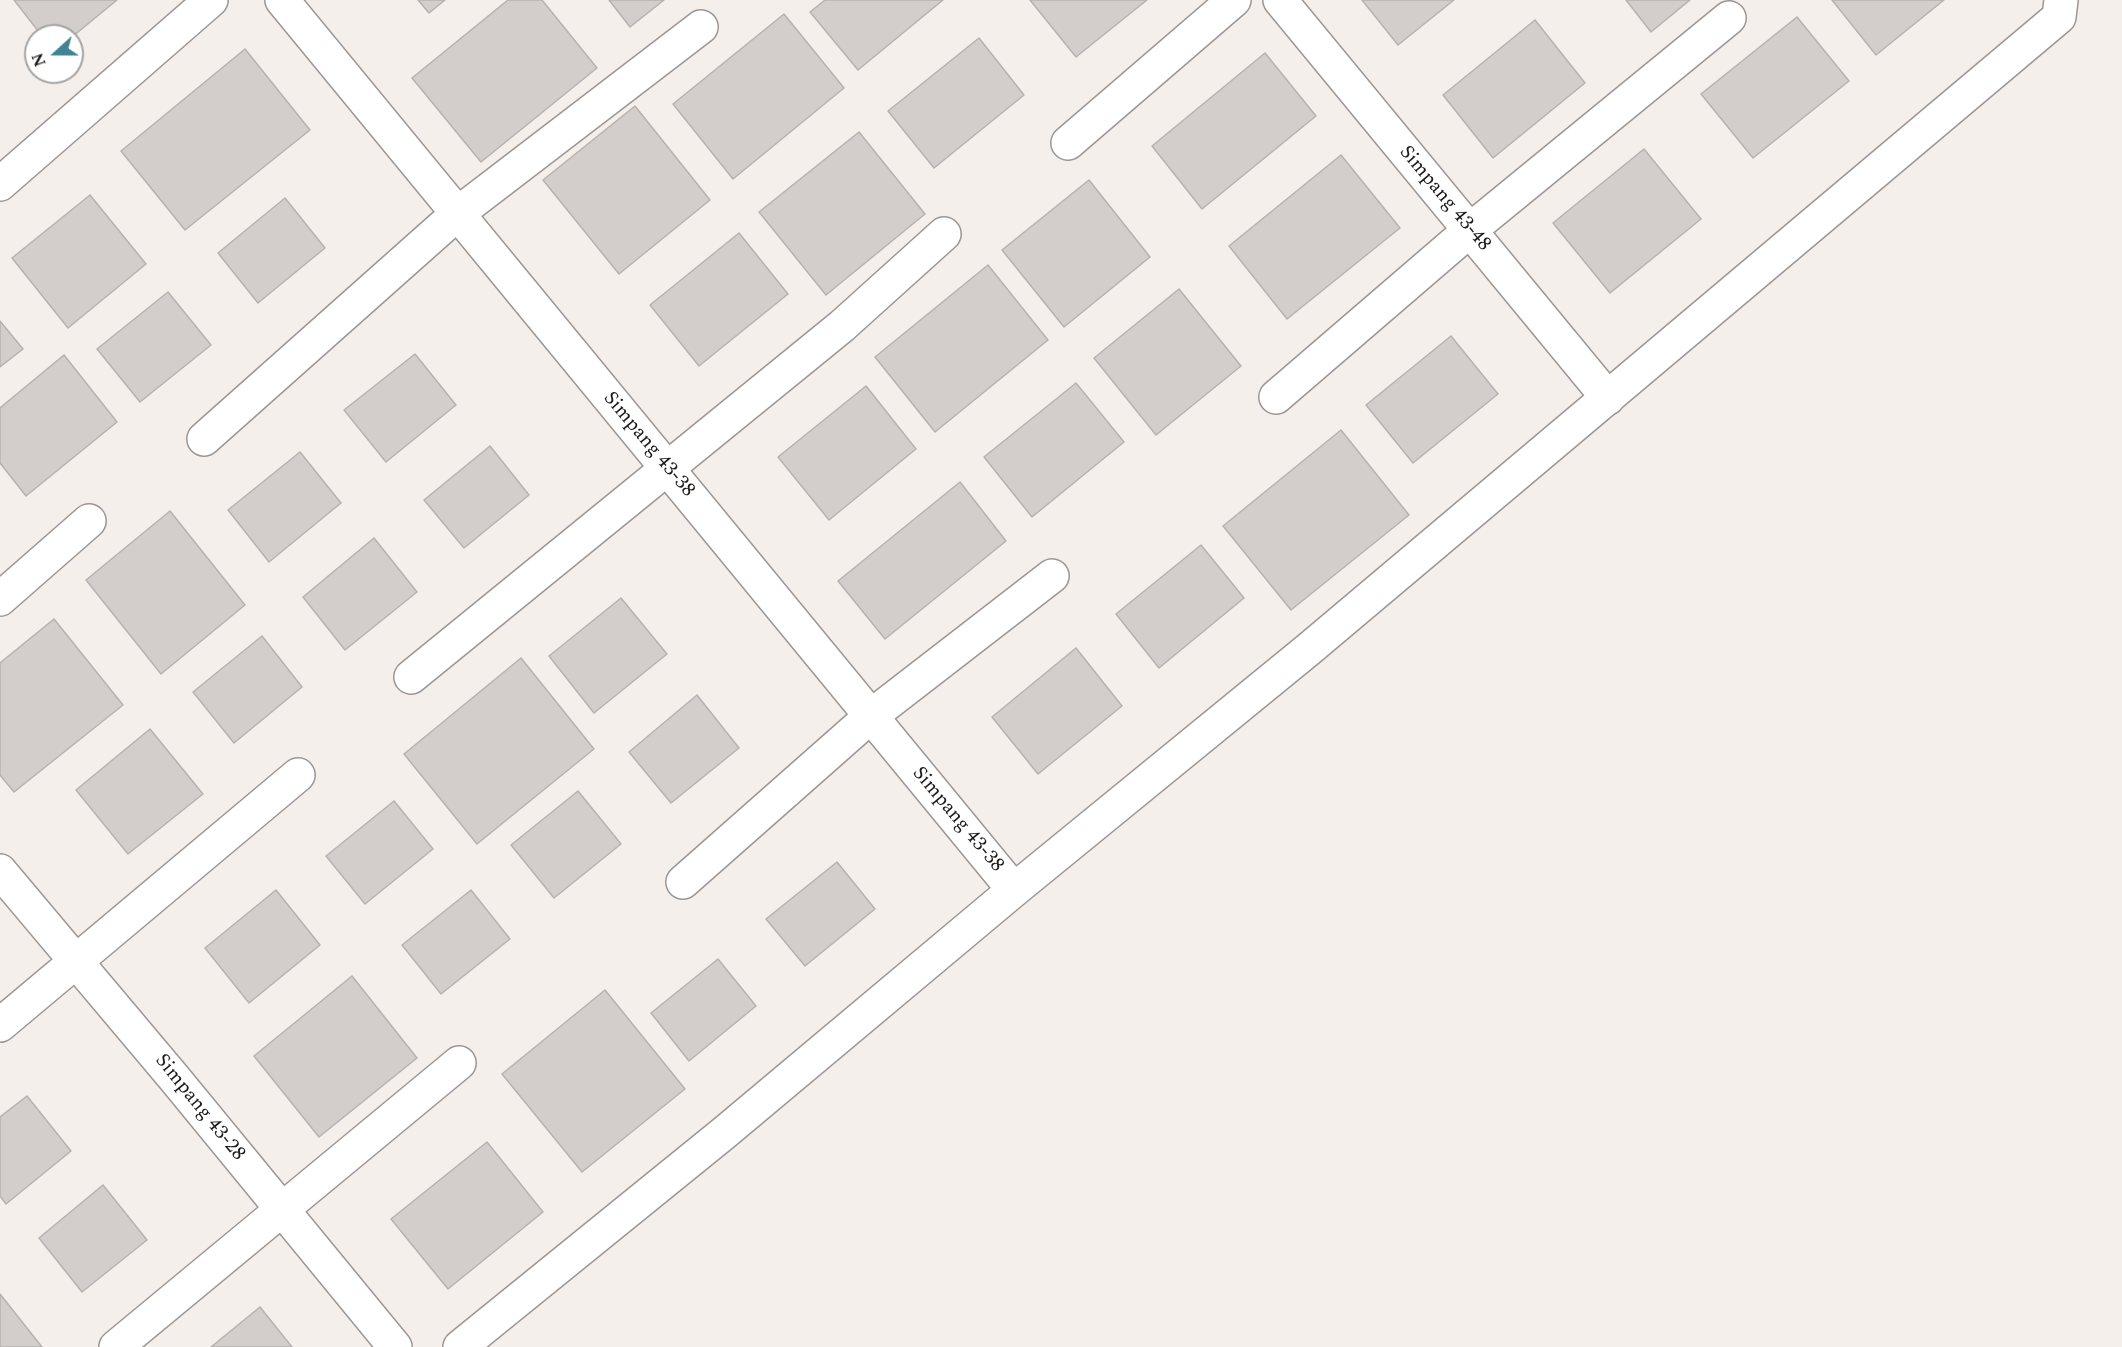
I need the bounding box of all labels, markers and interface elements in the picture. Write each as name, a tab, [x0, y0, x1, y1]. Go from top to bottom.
north arrow	[24, 24, 84, 84]
text: N	[26, 49, 53, 70]
street label: Simpang 43-48	[1393, 141, 1495, 257]
street label: Simpang 43-38	[597, 387, 699, 503]
street label: Simpang 43-38	[906, 762, 1008, 878]
street label: Simpang 43-28	[149, 1050, 249, 1166]

